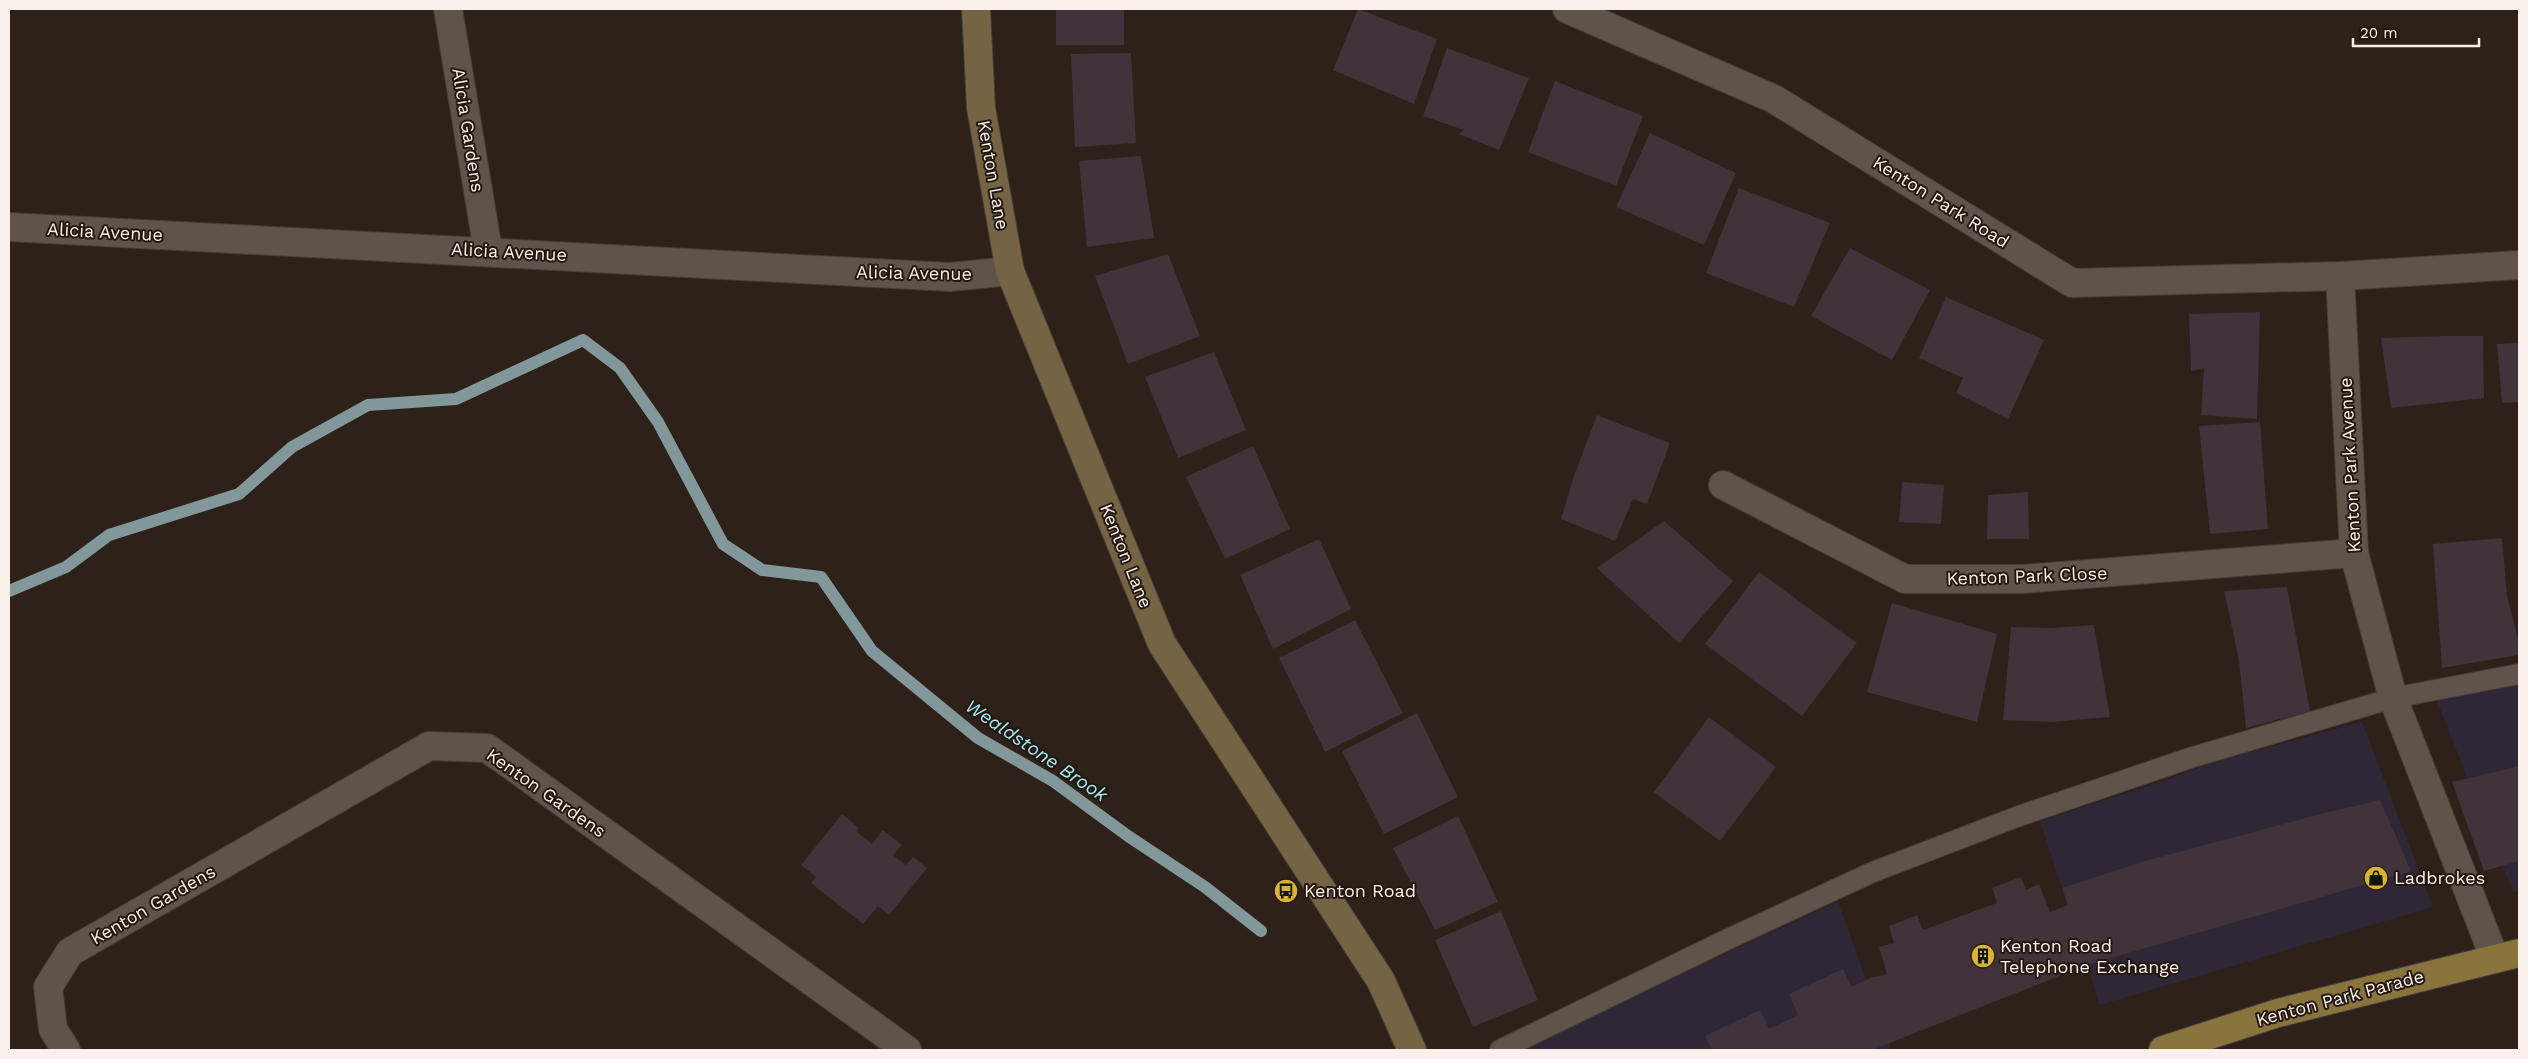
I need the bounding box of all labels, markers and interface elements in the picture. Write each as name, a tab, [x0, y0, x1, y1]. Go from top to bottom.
scale bar	[2353, 15, 2479, 47]
text: 20 m	[2360, 24, 2398, 42]
street label: Alicia Gardens	[448, 66, 489, 194]
street label: Kenton Lane	[974, 119, 1013, 231]
street label: Kenton Park Road	[1869, 151, 2013, 252]
street label: Alicia Avenue	[47, 218, 163, 245]
street label: Alicia Avenue	[451, 238, 567, 265]
street label: Alicia Avenue	[856, 261, 972, 284]
street label: Kenton Park Avenue	[2334, 377, 2365, 553]
street label: Kenton Lane	[1096, 501, 1157, 611]
street label: Kenton Park Close	[1946, 562, 2108, 589]
water label: Wealdstone Brook	[961, 694, 1113, 807]
street label: Kenton Gardens	[483, 744, 610, 842]
street label: Kenton Gardens	[87, 860, 219, 949]
shop icon: Ladbrokes	[2363, 865, 2389, 891]
place label: Ladbrokes	[2394, 867, 2485, 888]
bus stop icon: Kenton Road	[1273, 878, 1299, 904]
place label: Kenton Road	[1304, 880, 1416, 901]
place label: Kenton Road Telephone Exchange	[2000, 935, 2179, 977]
building icon: Kenton Road Telephone Exchange	[1970, 943, 1996, 969]
street label: Kenton Park Parade	[2254, 965, 2426, 1030]

